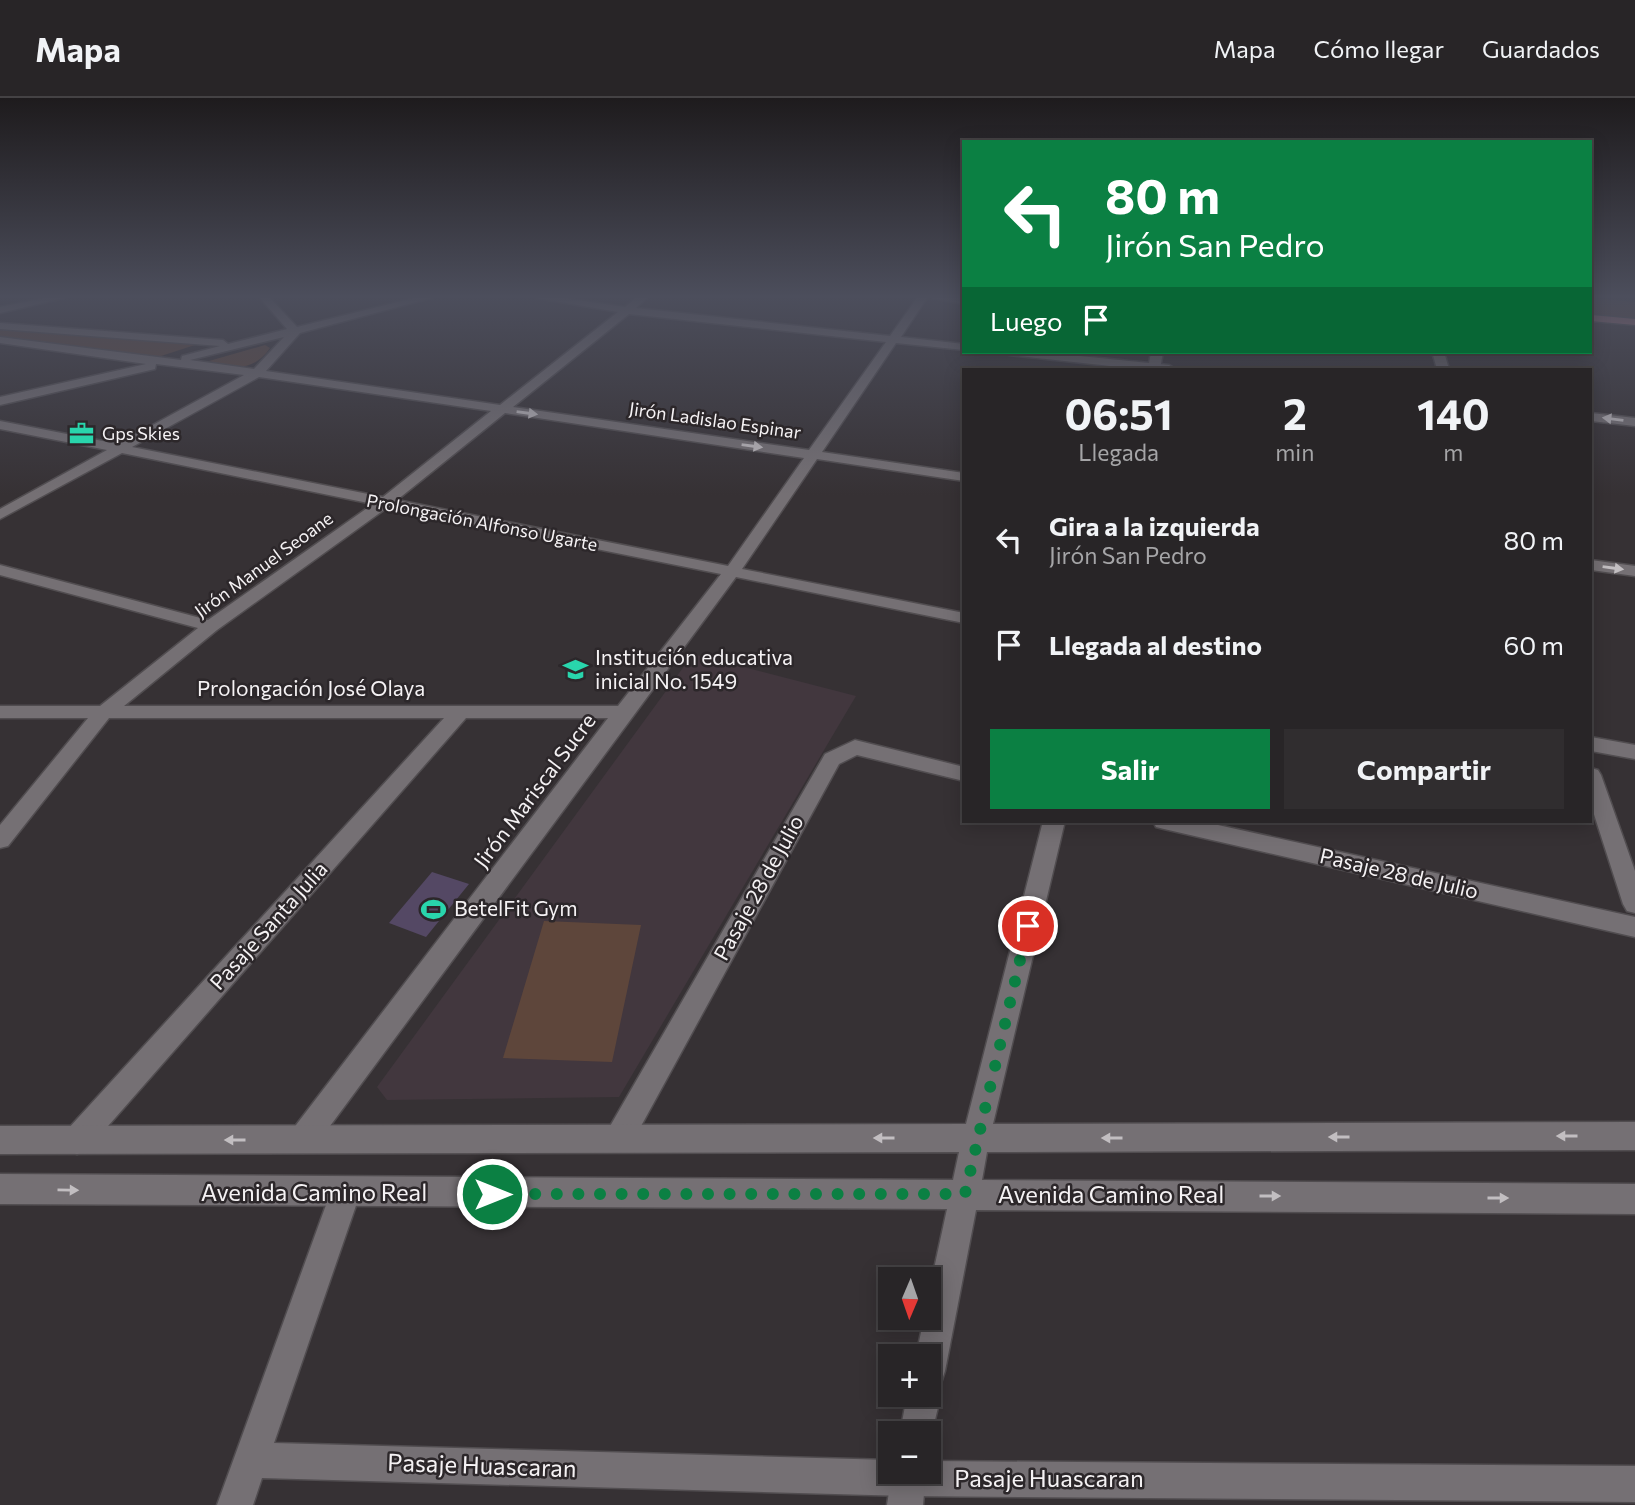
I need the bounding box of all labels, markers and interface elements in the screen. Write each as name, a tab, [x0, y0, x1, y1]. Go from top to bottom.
text: Mapa	[35, 28, 121, 69]
text: Mapa	[1213, 34, 1276, 63]
text: Cómo llegar	[1314, 34, 1444, 63]
text: Guardados	[1482, 34, 1600, 63]
text: 80 m	[1105, 164, 1220, 224]
icon: left	[990, 168, 1081, 259]
text: Jirón San Pedro	[1105, 224, 1325, 264]
icon: arrive	[1077, 301, 1115, 339]
text: Luego	[990, 305, 1063, 336]
text: 06:51	[1064, 387, 1173, 439]
text: 2	[1283, 387, 1307, 439]
text: 140	[1417, 387, 1490, 439]
street label: Jirón Ladislao Espinar	[628, 397, 803, 443]
one-way arrow	[516, 408, 538, 419]
one-way arrow	[1602, 414, 1624, 425]
office icon: Gps Skies	[68, 420, 96, 448]
place label: Gps Skies	[102, 422, 180, 444]
text: Llegada	[1078, 438, 1159, 466]
text: min	[1275, 438, 1314, 466]
text: m	[1443, 438, 1463, 466]
one-way arrow	[742, 441, 764, 452]
street label: Prolongación Alfonso Ugarte	[365, 489, 600, 555]
street label: Jirón Manuel Seoane	[190, 507, 337, 622]
text: Gira a la izquierda	[1049, 510, 1260, 541]
icon: left	[990, 521, 1028, 559]
text: 80 m	[1504, 524, 1564, 555]
text: Jirón San Pedro	[1049, 541, 1207, 569]
one-way arrow	[1602, 563, 1624, 574]
icon: arrive	[990, 626, 1028, 664]
text: Llegada al destino	[1049, 629, 1262, 660]
text: 60 m	[1504, 629, 1564, 660]
place label: Institución educativa inicial No. 1549	[595, 644, 793, 693]
school or university icon: Institución educativa inicial No. 1549	[561, 656, 589, 684]
street label: Prolongación José Olaya	[197, 675, 425, 700]
street label: Jirón Mariscal Sucre	[468, 708, 600, 872]
button: Salir	[990, 729, 1270, 809]
button: Compartir	[1284, 729, 1564, 809]
street label: Pasaje 28 de Julio	[708, 810, 808, 964]
street label: Pasaje 28 de Julio	[1318, 842, 1481, 903]
street label: Pasaje Santa Julia	[204, 856, 332, 994]
sports icon: BetelFit Gym	[420, 895, 448, 923]
place label: BetelFit Gym	[454, 895, 578, 920]
pin	[998, 896, 1058, 956]
icon: arrive	[1009, 907, 1047, 945]
one-way arrow	[1556, 1130, 1578, 1142]
one-way arrow	[1328, 1131, 1350, 1143]
one-way arrow	[873, 1132, 895, 1144]
one-way arrow	[1101, 1132, 1123, 1144]
one-way arrow	[224, 1134, 246, 1146]
position arrow	[455, 1157, 529, 1231]
street label: Avenida Camino Real	[201, 1177, 427, 1206]
street label: Avenida Camino Real	[998, 1179, 1224, 1208]
one-way arrow	[57, 1184, 79, 1196]
one-way arrow	[1260, 1190, 1282, 1202]
one-way arrow	[1487, 1192, 1509, 1204]
north arrow	[878, 1267, 942, 1330]
map controls	[878, 1267, 941, 1484]
button: +	[878, 1344, 941, 1407]
button: −	[878, 1421, 941, 1484]
street label: Pasaje Huascaran	[387, 1447, 577, 1482]
street label: Pasaje Huascaran	[954, 1463, 1144, 1492]

